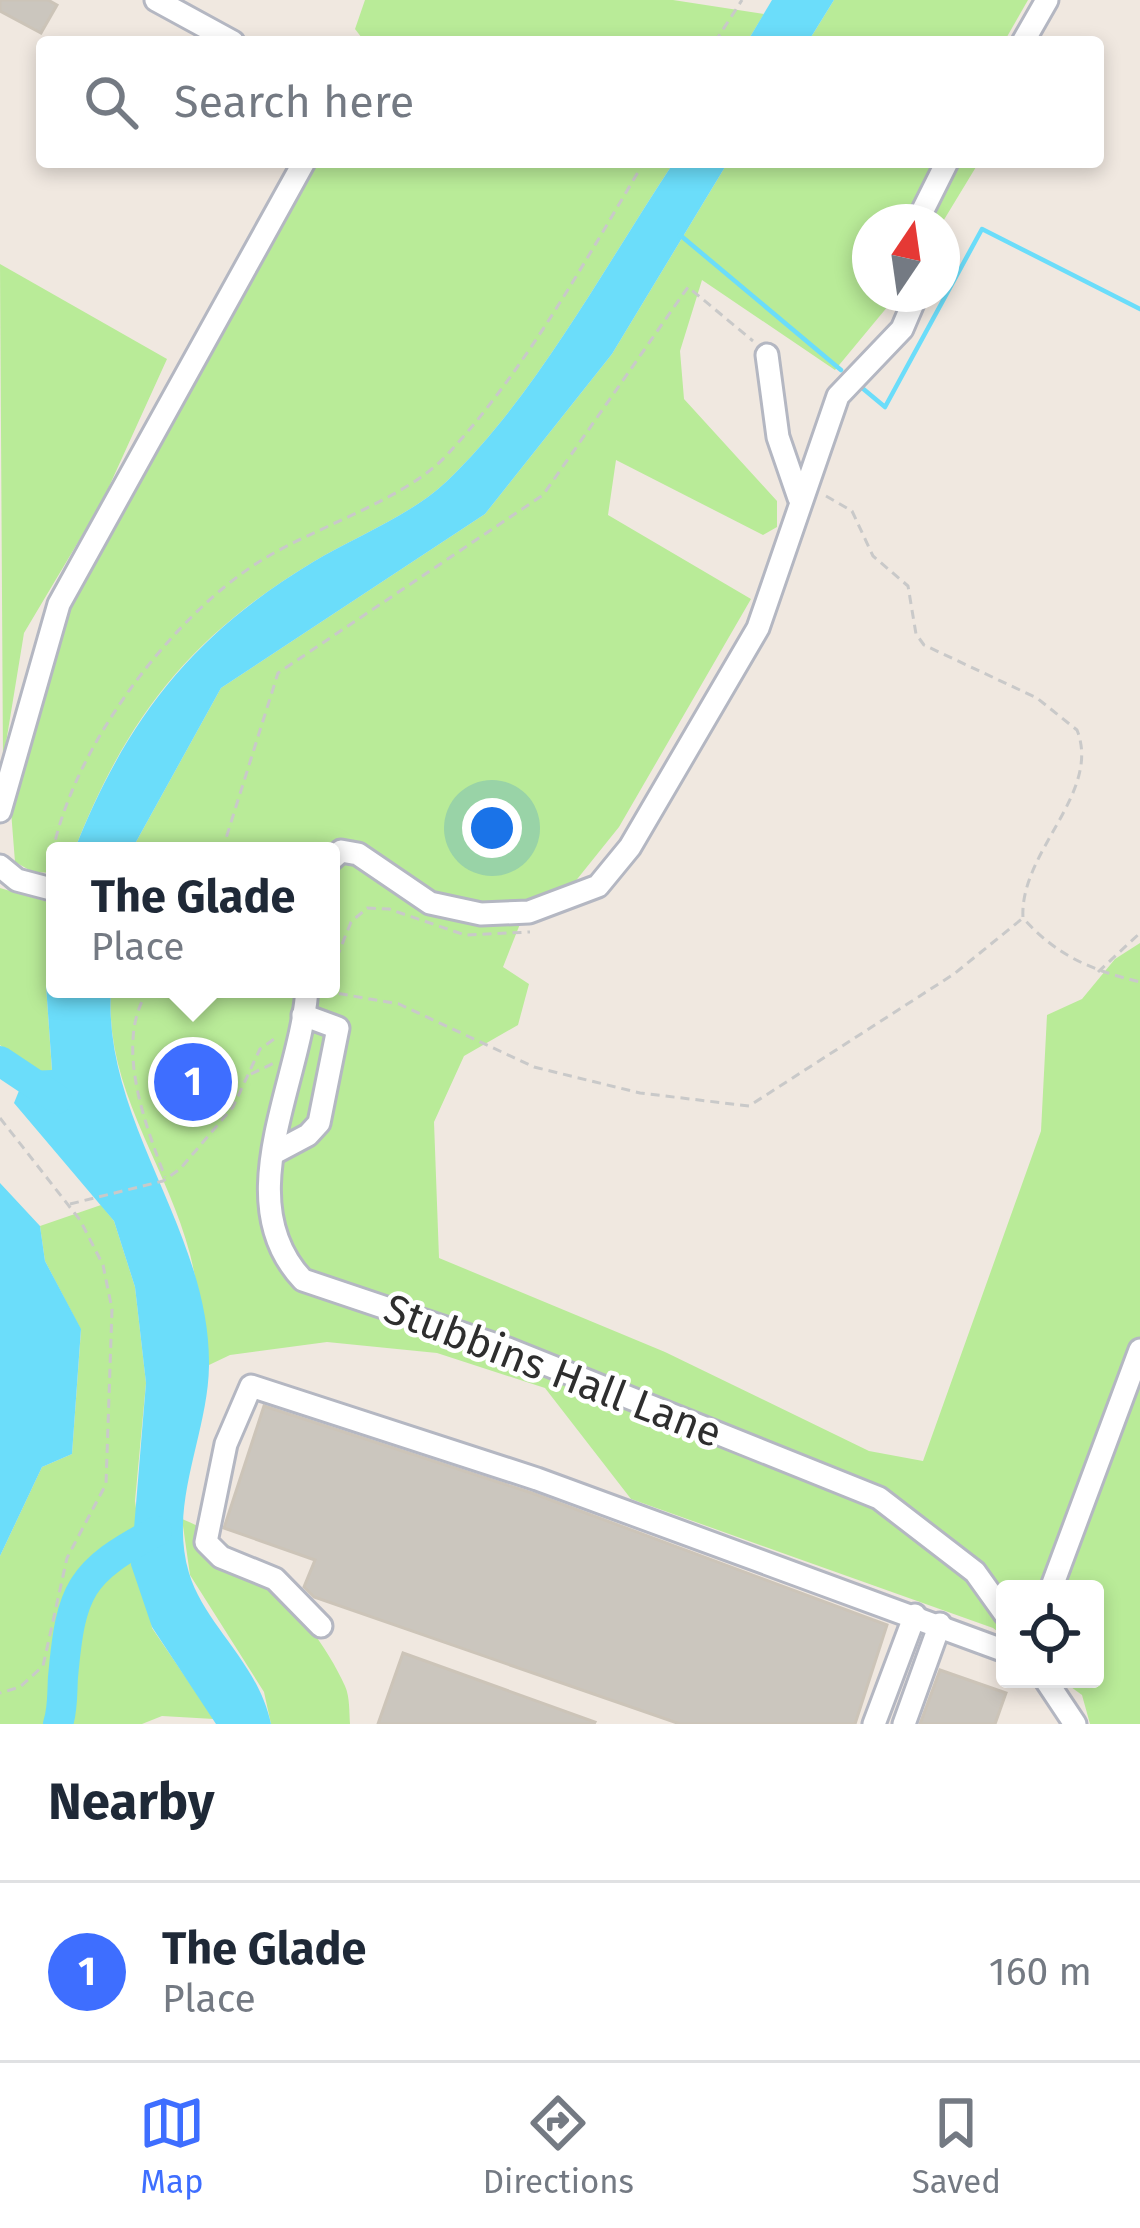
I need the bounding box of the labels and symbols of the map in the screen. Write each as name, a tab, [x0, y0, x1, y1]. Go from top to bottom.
north arrow	[852, 204, 960, 312]
your location	[462, 798, 522, 858]
pin: 1	[154, 1037, 232, 1127]
street label: Stubbins Hall Lane	[377, 1284, 729, 1458]

